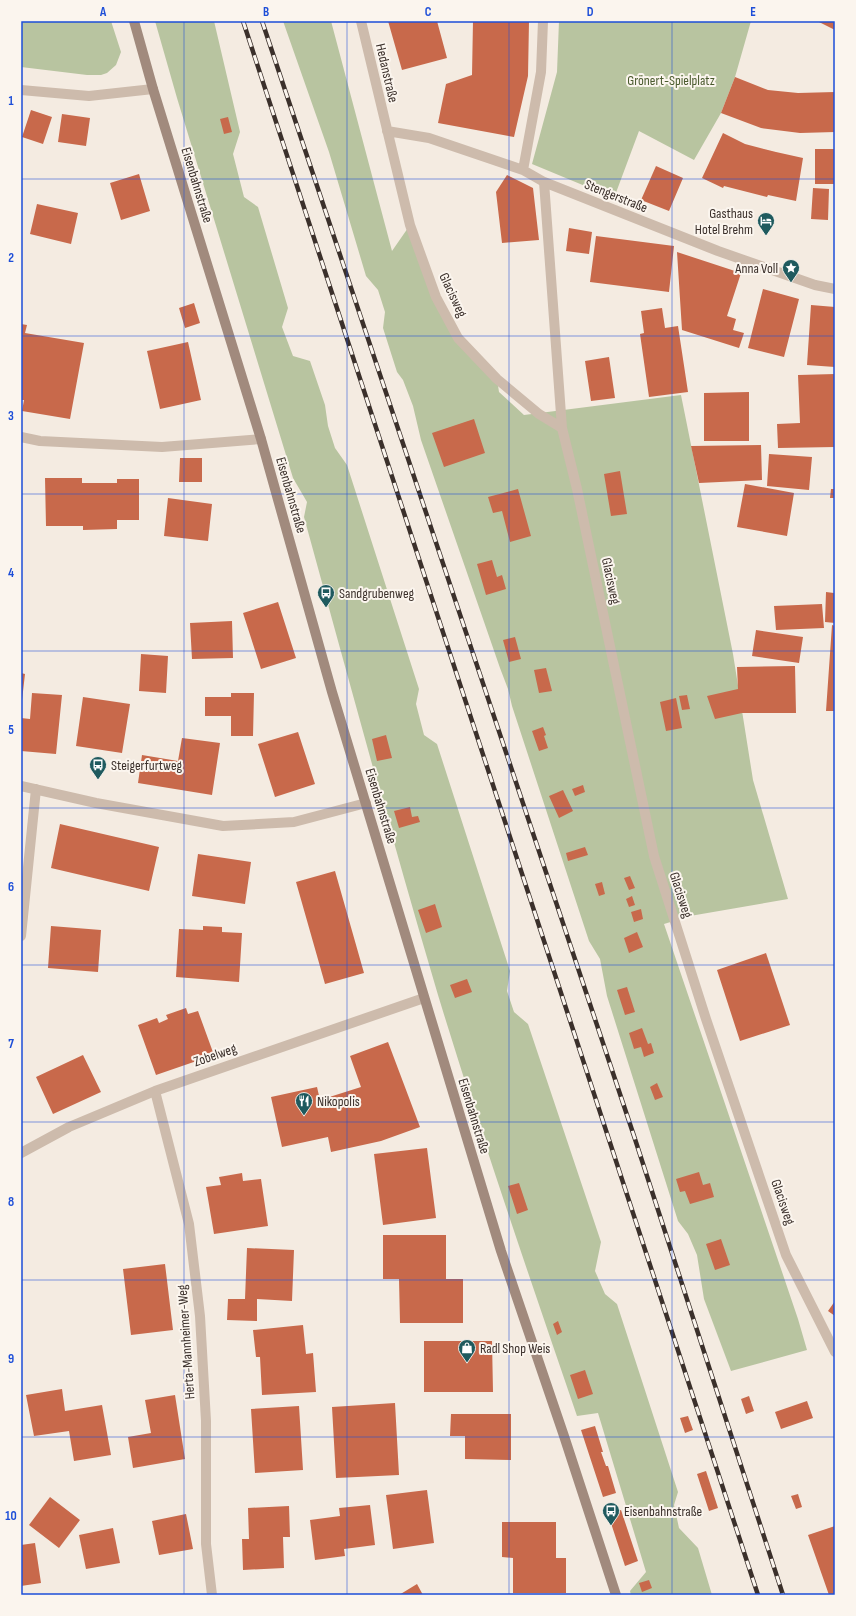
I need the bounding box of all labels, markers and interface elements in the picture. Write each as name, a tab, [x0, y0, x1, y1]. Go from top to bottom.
text: A	[99, 4, 107, 20]
text: B	[263, 4, 269, 20]
text: C	[425, 4, 432, 20]
text: D	[587, 4, 594, 20]
text: E	[750, 4, 756, 20]
street label: Hedanstraße	[372, 42, 402, 104]
park label: Grönert-Spielplatz	[627, 72, 715, 89]
text: 1	[8, 93, 14, 109]
street label: Eisenbahnstraße	[177, 145, 217, 225]
street label: Stengerstraße	[582, 176, 650, 216]
place label: Gasthaus Hotel Brehm	[695, 205, 753, 238]
hotel icon: Gasthaus Hotel Brehm	[756, 211, 776, 236]
text: 2	[8, 250, 14, 266]
place icon: Anna Voll	[781, 258, 801, 283]
place label: Anna Voll	[734, 260, 778, 277]
street label: Glacisweg	[435, 270, 471, 320]
text: 3	[8, 408, 14, 424]
street label: Eisenbahnstraße	[272, 455, 310, 535]
street label: Glacisweg	[598, 556, 624, 606]
text: 4	[8, 565, 14, 581]
bus stop icon: Sandgrubenweg	[316, 583, 336, 608]
place label: Sandgrubenweg	[339, 585, 415, 602]
text: 5	[8, 722, 14, 738]
bus stop icon: Steigerfurtweg	[88, 755, 108, 780]
place label: Steigerfurtweg	[111, 757, 183, 774]
street label: Eisenbahnstraße	[361, 766, 401, 846]
street label: Glacisweg	[666, 870, 697, 920]
text: 6	[8, 879, 14, 895]
text: 7	[8, 1036, 14, 1052]
street label: Zobelweg	[191, 1040, 239, 1070]
street label: Eisenbahnstraße	[454, 1076, 494, 1156]
restaurant icon: Nikopolis	[294, 1091, 314, 1116]
place label: Nikopolis	[317, 1093, 360, 1110]
street label: Glacisweg	[767, 1177, 799, 1228]
text: 8	[8, 1194, 14, 1210]
street label: Herta-Mannheimer-Weg	[173, 1284, 198, 1400]
shop icon: Radl Shop Weis	[457, 1338, 477, 1363]
place label: Radl Shop Weis	[480, 1340, 550, 1357]
text: 9	[8, 1351, 14, 1367]
bus stop icon: Eisenbahnstraße	[601, 1501, 621, 1526]
place label: Eisenbahnstraße	[624, 1503, 702, 1520]
text: 10	[5, 1508, 17, 1524]

